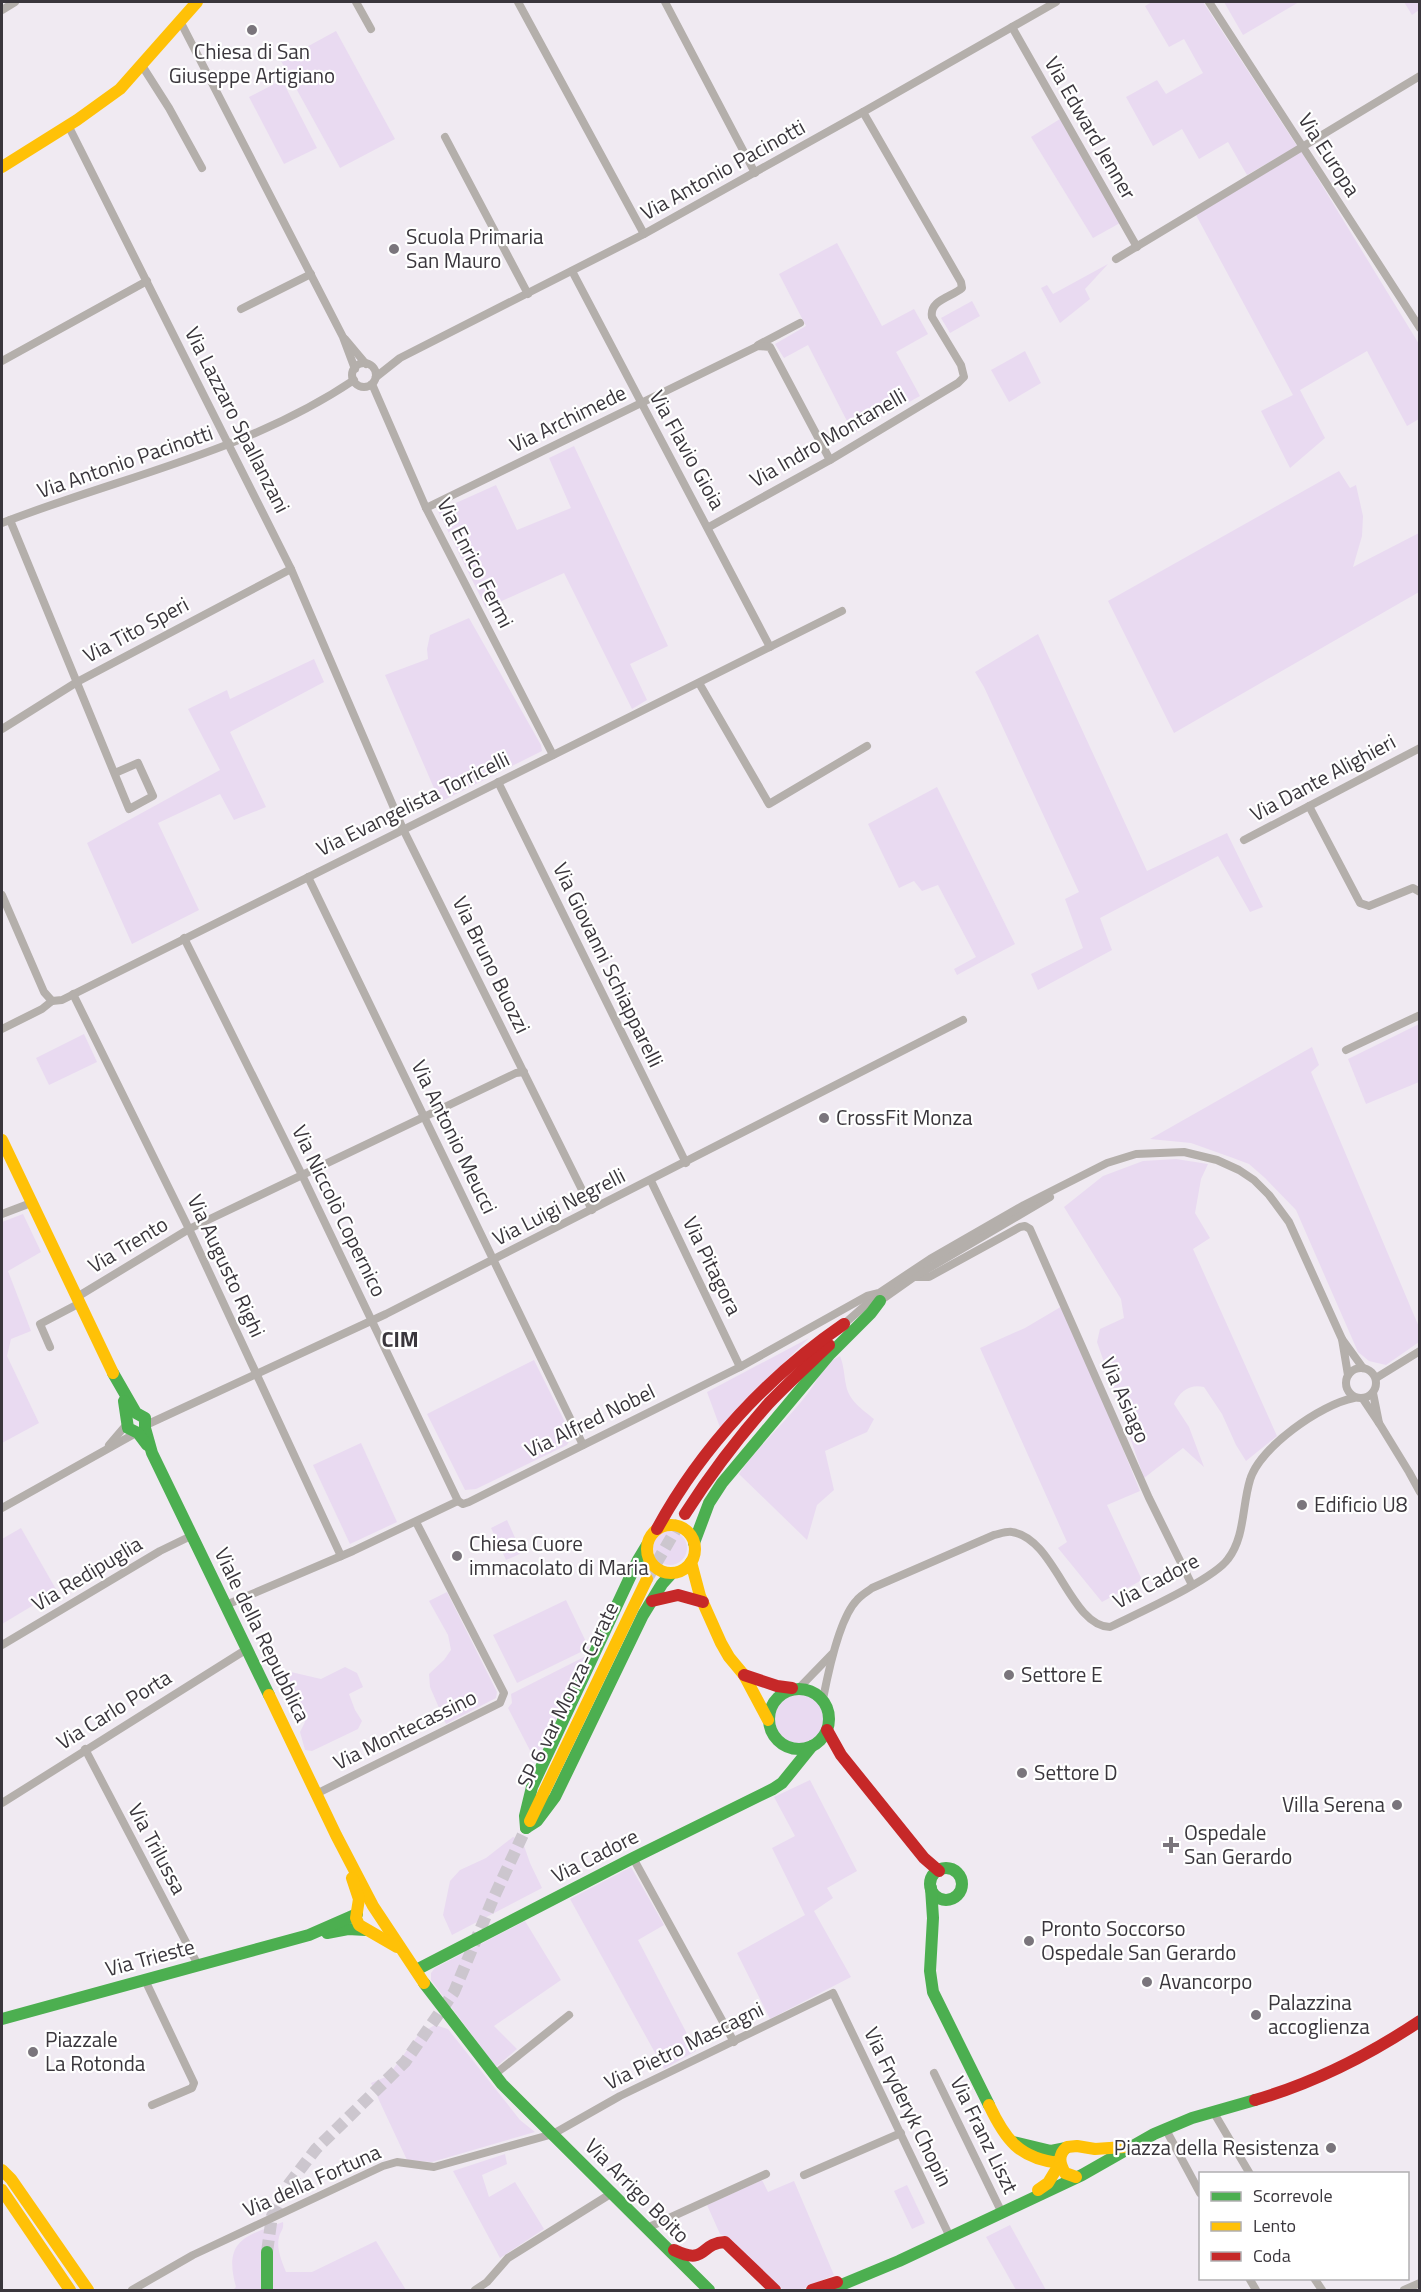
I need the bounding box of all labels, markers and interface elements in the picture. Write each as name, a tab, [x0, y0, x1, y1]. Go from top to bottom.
marker: Chiesa di San Giuseppe Artigiano	[245, 23, 259, 37]
place label: Chiesa di San Giuseppe Artigiano	[169, 35, 335, 91]
street label: Via Edward Jenner	[1037, 50, 1145, 205]
street label: Via Europa	[1291, 106, 1369, 203]
street label: Via Antonio Pacinotti	[634, 111, 811, 228]
place label: Scuola Primaria San Mauro	[406, 220, 544, 276]
marker: Scuola Primaria San Mauro	[387, 242, 401, 256]
street label: Via Lazzaro Spallanzani	[177, 321, 299, 518]
street label: Via Archimede	[504, 376, 631, 460]
street label: Via Indro Montanelli	[743, 379, 912, 495]
street label: Via Flavio Gioia	[642, 384, 734, 516]
street label: Via Antonio Pacinotti	[32, 416, 217, 506]
street label: Via Enrico Fermi	[429, 492, 522, 633]
street label: Via Tito Speri	[77, 588, 194, 670]
street label: Via Dante Alighieri	[1244, 725, 1401, 829]
street label: Via Evangelista Torricelli	[311, 742, 515, 864]
street label: Via Giovanni Schiapparelli	[545, 857, 672, 1072]
street label: Via Bruno Buozzi	[445, 891, 539, 1039]
street label: Via Antonio Meucci	[404, 1054, 506, 1219]
place label: CrossFit Monza	[836, 1101, 973, 1133]
marker: CrossFit Monza	[817, 1111, 831, 1125]
street label: Via Niccolò Copernico	[284, 1119, 395, 1302]
street label: Via Luigi Negrelli	[487, 1159, 630, 1253]
street label: Via Augusto Righi	[180, 1189, 274, 1342]
street label: Via Trento	[81, 1208, 174, 1281]
street label: Via Pitagora	[675, 1211, 751, 1321]
district label: CIM	[381, 1322, 419, 1356]
street label: Via Asiago	[1093, 1351, 1159, 1448]
street label: Via Alfred Nobel	[519, 1375, 660, 1465]
place label: Edificio U8	[1314, 1488, 1408, 1520]
marker: Edificio U8	[1295, 1498, 1309, 1512]
street label: Via Redipuglia	[25, 1527, 148, 1619]
place label: Chiesa Cuore immacolato di Maria	[469, 1527, 649, 1583]
street label: Viale della Repubblica	[207, 1542, 319, 1728]
street label: Via Cadore	[1107, 1544, 1204, 1616]
marker: Chiesa Cuore immacolato di Maria	[450, 1549, 464, 1563]
street label: SP 6 var Monza-Carate	[508, 1596, 626, 1793]
place label: Settore E	[1021, 1658, 1103, 1690]
street label: Via Carlo Porta	[50, 1661, 178, 1757]
marker: Settore E	[1002, 1668, 1016, 1682]
street label: Via Montecassino	[327, 1681, 482, 1778]
place label: Settore D	[1034, 1756, 1118, 1788]
marker: Settore D	[1015, 1766, 1029, 1780]
place label: Villa Serena	[1282, 1788, 1385, 1820]
street label: Via Trilussa	[120, 1797, 196, 1900]
marker: Villa Serena	[1390, 1798, 1404, 1812]
place label: Ospedale San Gerardo	[1184, 1816, 1292, 1872]
street label: Via Cadore	[546, 1820, 644, 1891]
marker: Ospedale San Gerardo	[1162, 1836, 1180, 1854]
place label: Pronto Soccorso Ospedale San Gerardo	[1041, 1912, 1236, 1968]
street label: Via Trieste	[101, 1930, 198, 1984]
marker: Pronto Soccorso Ospedale San Gerardo	[1022, 1934, 1036, 1948]
place label: Avancorpo	[1159, 1965, 1252, 1997]
marker: Avancorpo	[1140, 1975, 1154, 1989]
place label: Palazzina accoglienza	[1268, 1986, 1370, 2042]
street label: Via Pietro Mascagni	[598, 1993, 769, 2098]
marker: Palazzina accoglienza	[1249, 2008, 1263, 2022]
street label: Via Fryderyk Chopin	[856, 2021, 961, 2192]
place label: Piazzale La Rotonda	[45, 2023, 146, 2079]
marker: Piazzale La Rotonda	[26, 2045, 40, 2059]
street label: Via Franz Liszt	[943, 2070, 1027, 2199]
street label: Via Arrigo Boito	[578, 2130, 698, 2250]
place label: Piazza della Resistenza	[1114, 2131, 1319, 2163]
street label: Via della Fortuna	[238, 2135, 386, 2225]
marker: Piazza della Resistenza	[1324, 2141, 1338, 2155]
legend	[1199, 2172, 1409, 2280]
text: Scorrevole	[1253, 2182, 1332, 2209]
text: Lento	[1253, 2212, 1296, 2239]
text: Coda	[1253, 2242, 1291, 2269]

